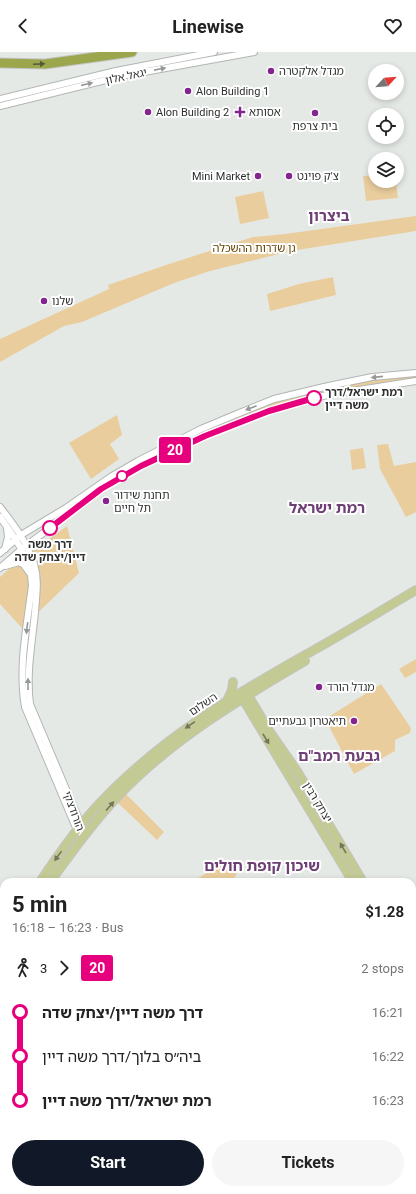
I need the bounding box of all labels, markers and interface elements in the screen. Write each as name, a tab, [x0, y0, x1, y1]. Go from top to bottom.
icon: back	[12, 15, 34, 37]
icon: heart	[382, 15, 404, 37]
text: Linewise	[172, 16, 244, 37]
one-way arrow	[33, 60, 45, 67]
north arrow	[368, 64, 404, 100]
map controls	[368, 64, 404, 188]
place label: מגדל אלקטרה	[279, 65, 344, 78]
street label: יגאל אלון	[104, 66, 148, 87]
one-way arrow	[154, 66, 166, 72]
marker: מגדל אלקטרה	[266, 66, 276, 76]
one-way arrow	[81, 81, 94, 87]
place label: Alon Building 1	[196, 85, 269, 98]
marker: Alon Building 1	[183, 86, 193, 96]
place label: Alon Building 2	[156, 106, 229, 119]
marker: אסותא	[234, 106, 246, 118]
place label: אסותא	[249, 106, 281, 119]
marker: Alon Building 2	[143, 107, 153, 117]
marker: בית צרפת	[310, 108, 320, 118]
button: locate	[368, 108, 404, 144]
place label: בית צרפת	[292, 120, 338, 133]
button: layers	[368, 152, 404, 188]
place label: Mini Market	[192, 170, 250, 183]
place label: צ'ק פוינט	[297, 170, 339, 183]
marker: Mini Market	[253, 171, 263, 181]
marker: צ'ק פוינט	[284, 171, 294, 181]
district label: ביצרון	[308, 207, 350, 225]
park label: גן שדרות ההשכלה	[212, 242, 296, 255]
place label: שלנו	[52, 295, 73, 308]
marker: שלנו	[39, 296, 49, 306]
one-way arrow	[371, 374, 383, 380]
place label: רמת ישראל/דרך משה דיין	[325, 386, 403, 412]
marker: רמת ישראל/דרך משה דיין	[306, 390, 322, 406]
one-way arrow	[245, 406, 257, 412]
line badge: 20	[157, 437, 193, 463]
text: 20	[167, 442, 183, 458]
unlabelled marker	[116, 470, 128, 482]
place label: תחנת שידור תל חיים	[114, 489, 169, 515]
marker: תחנת שידור תל חיים	[101, 496, 111, 506]
district label: רמת ישראל	[289, 499, 365, 517]
marker: דרך משה דיין/יצחק שדה	[42, 520, 58, 536]
place label: דרך משה דיין/יצחק שדה	[14, 538, 86, 564]
one-way arrow	[24, 622, 30, 634]
one-way arrow	[25, 677, 31, 690]
place label: מגדל הורד	[327, 681, 375, 694]
marker: מגדל הורד	[314, 682, 324, 692]
street label: השלום	[187, 690, 220, 719]
place label: תיאטרון גבעתיים	[268, 715, 346, 728]
marker: תיאטרון גבעתיים	[349, 716, 359, 726]
one-way arrow	[185, 721, 196, 729]
one-way arrow	[263, 733, 270, 745]
district label: גבעת רמב"ם	[298, 747, 380, 765]
street label: יצחק רבין	[300, 780, 335, 825]
street label: הורודצקי	[60, 790, 87, 833]
one-way arrow	[105, 801, 115, 811]
one-way arrow	[340, 842, 347, 854]
one-way arrow	[55, 851, 63, 861]
district label: שיכון קופת חולים	[204, 857, 320, 875]
text: 5 min	[12, 892, 67, 917]
text: $1.28	[365, 903, 404, 921]
text: 16:18 – 16:23 · Bus	[12, 920, 124, 935]
icon: walk	[12, 957, 34, 979]
icon: forward	[53, 957, 75, 979]
text: 20	[89, 960, 105, 976]
text: 3	[40, 961, 47, 976]
text: 2 stops	[361, 961, 404, 976]
text: דרך משה דיין/יצחק שדה	[42, 1004, 203, 1022]
text: 16:21	[372, 1005, 404, 1020]
text: ביה״ס בלוך/דרך משה דיין	[42, 1048, 201, 1066]
text: 16:22	[372, 1049, 404, 1064]
text: רמת ישראל/דרך משה דיין	[42, 1092, 212, 1110]
text: 16:23	[372, 1093, 404, 1108]
button: Start	[12, 1140, 204, 1186]
button: Tickets	[212, 1140, 404, 1186]

